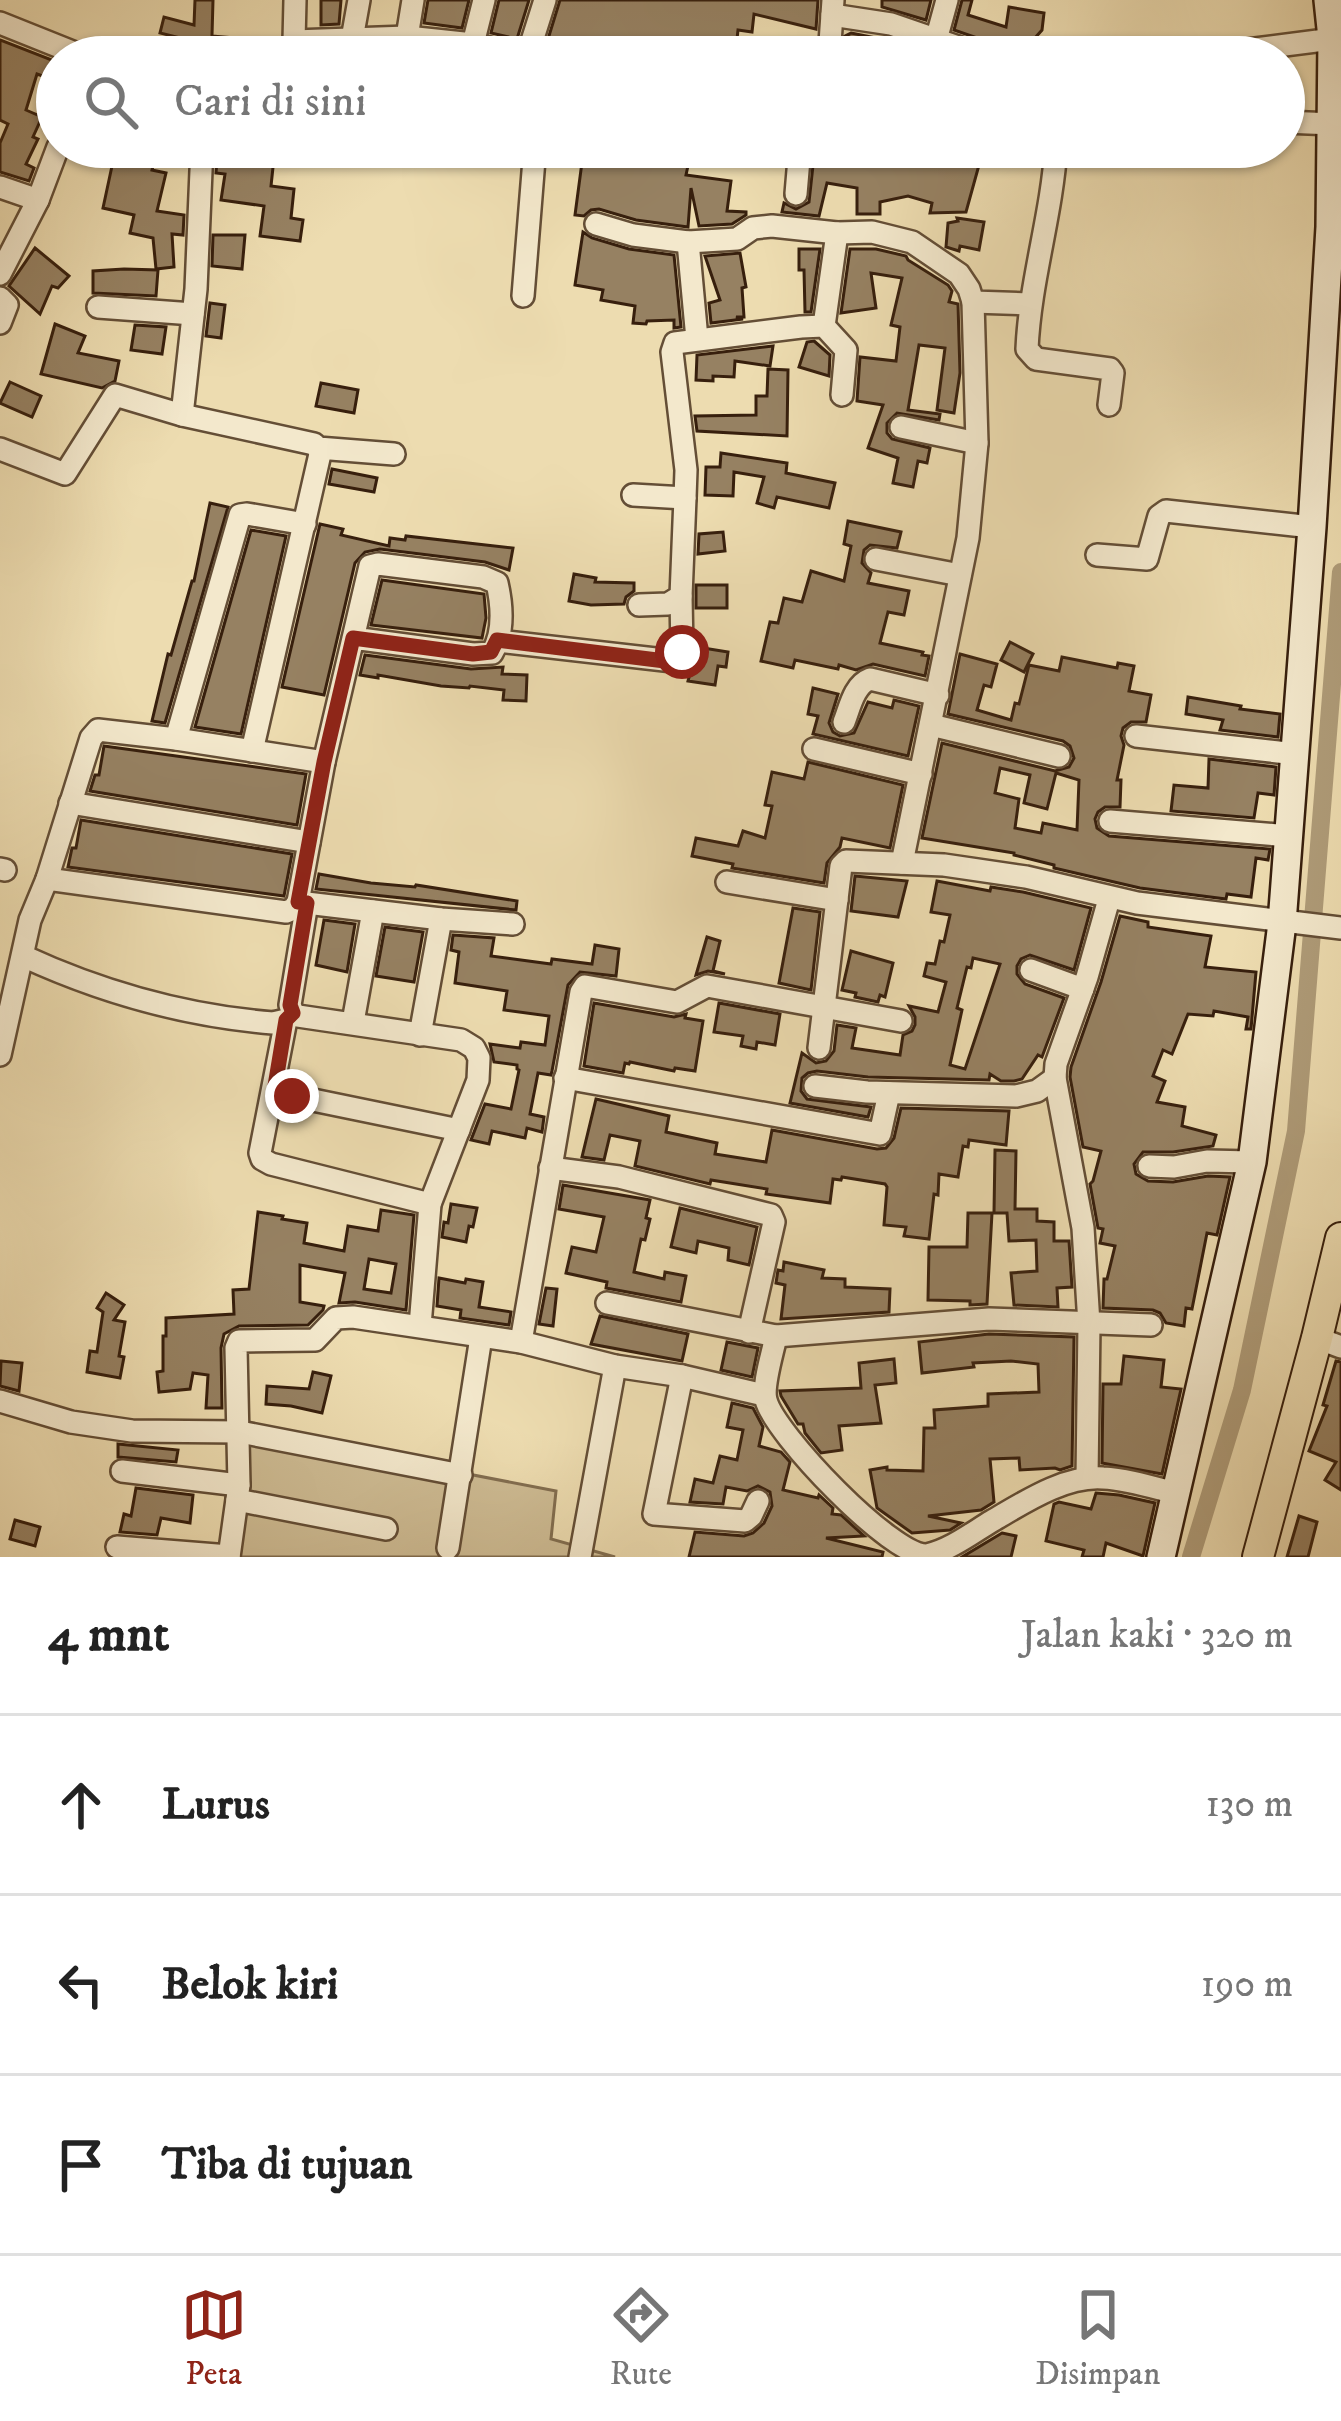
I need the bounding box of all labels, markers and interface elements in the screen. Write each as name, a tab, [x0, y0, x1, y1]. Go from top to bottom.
search box	[36, 36, 1305, 168]
icon: search	[78, 69, 144, 135]
text: Cari di sini	[174, 74, 366, 130]
route start	[655, 625, 709, 679]
route end	[265, 1069, 319, 1123]
text: 4 mnt	[48, 1603, 169, 1667]
text: Jalan kaki · 320 m	[1021, 1611, 1293, 1660]
icon: ahead	[48, 1772, 114, 1838]
text: Lurus	[162, 1777, 270, 1833]
text: 130 m	[1205, 1780, 1293, 1829]
icon: left	[48, 1952, 114, 2018]
text: Belok kiri	[162, 1957, 338, 2013]
text: 190 m	[1201, 1960, 1293, 2009]
icon: arrive	[48, 2132, 114, 2198]
text: Tiba di tujuan	[162, 2137, 412, 2193]
tab: Peta	[181, 2282, 247, 2395]
tab: Rute	[608, 2282, 674, 2395]
tab: Disimpan	[1035, 2282, 1160, 2395]

